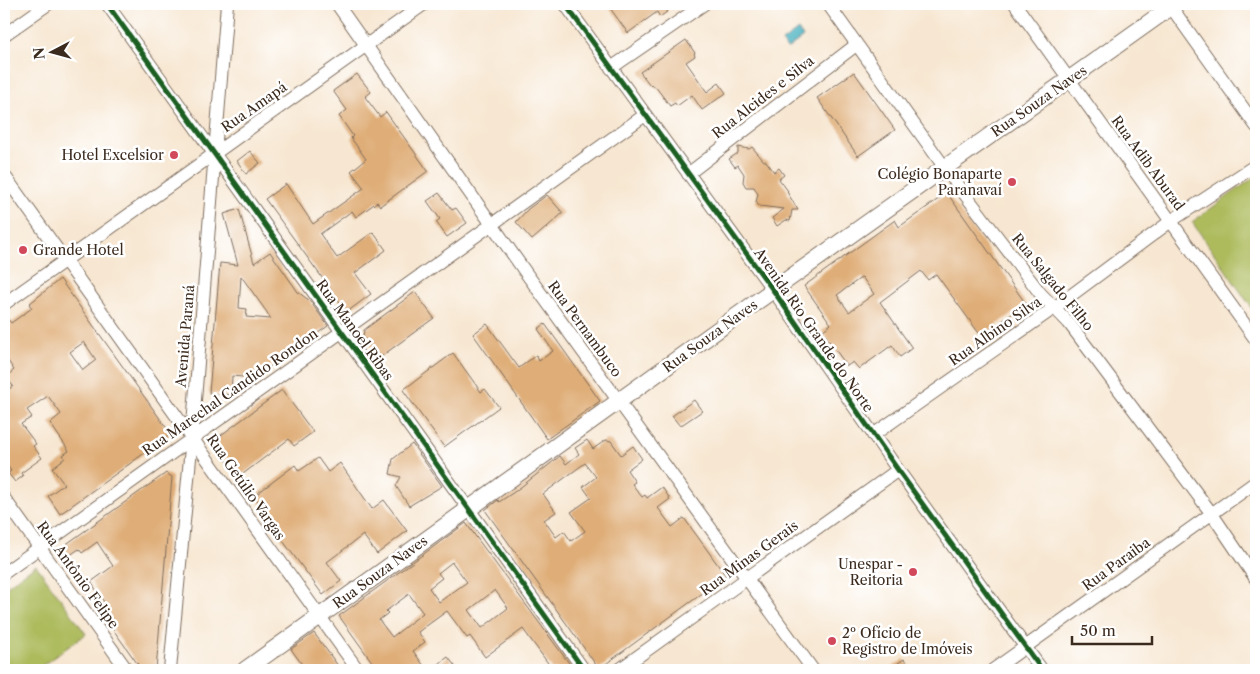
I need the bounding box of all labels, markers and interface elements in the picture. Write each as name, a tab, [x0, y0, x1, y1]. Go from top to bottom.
north arrow	[28, 28, 78, 78]
text: N	[29, 46, 49, 60]
street label: Rua Alcides e Silva	[708, 51, 818, 142]
street label: Rua Souza Naves	[988, 61, 1090, 141]
street label: Rua Amapá	[218, 77, 291, 136]
street label: Rua Adib Aburad	[1108, 112, 1189, 214]
place label: Hotel Excelsior	[61, 146, 164, 164]
marker: Hotel Excelsior	[168, 149, 180, 161]
place label: Colégio Bonaparte Paranavaí	[877, 165, 1002, 199]
marker: Colégio Bonaparte Paranavaí	[1006, 176, 1018, 188]
street label: Rua Salgado Filho	[1008, 230, 1098, 334]
place label: Grande Hotel	[33, 241, 124, 259]
marker: Grande Hotel	[17, 244, 29, 256]
street label: Avenida Rio Grande do Norte	[750, 244, 878, 416]
street label: Rua Manoel Ribas	[312, 276, 398, 384]
street label: Rua Pernambuco	[544, 277, 626, 381]
street label: Avenida Paraná	[171, 283, 198, 389]
street label: Rua Albino Silva	[945, 292, 1045, 370]
street label: Rua Souza Naves	[659, 296, 761, 376]
street label: Rua Marechal Candido Rondon	[139, 324, 321, 460]
street label: Rua Getúlio Vargas	[203, 431, 289, 543]
street label: Rua Minas Gerais	[696, 516, 802, 600]
street label: Rua Antônio Felipe	[33, 518, 123, 632]
street label: Rua Souza Naves	[329, 532, 431, 612]
street label: Rua Paraiba	[1079, 533, 1154, 595]
place label: Unespar - Reitoria	[838, 555, 904, 589]
marker: Unespar - Reitoria	[907, 566, 919, 578]
scale bar	[1072, 614, 1152, 646]
text: 50 m	[1080, 621, 1116, 640]
place label: 2º Ofício de Registro de Imóveis	[842, 624, 973, 658]
marker: 2º Ofício de Registro de Imóveis	[826, 635, 838, 647]

